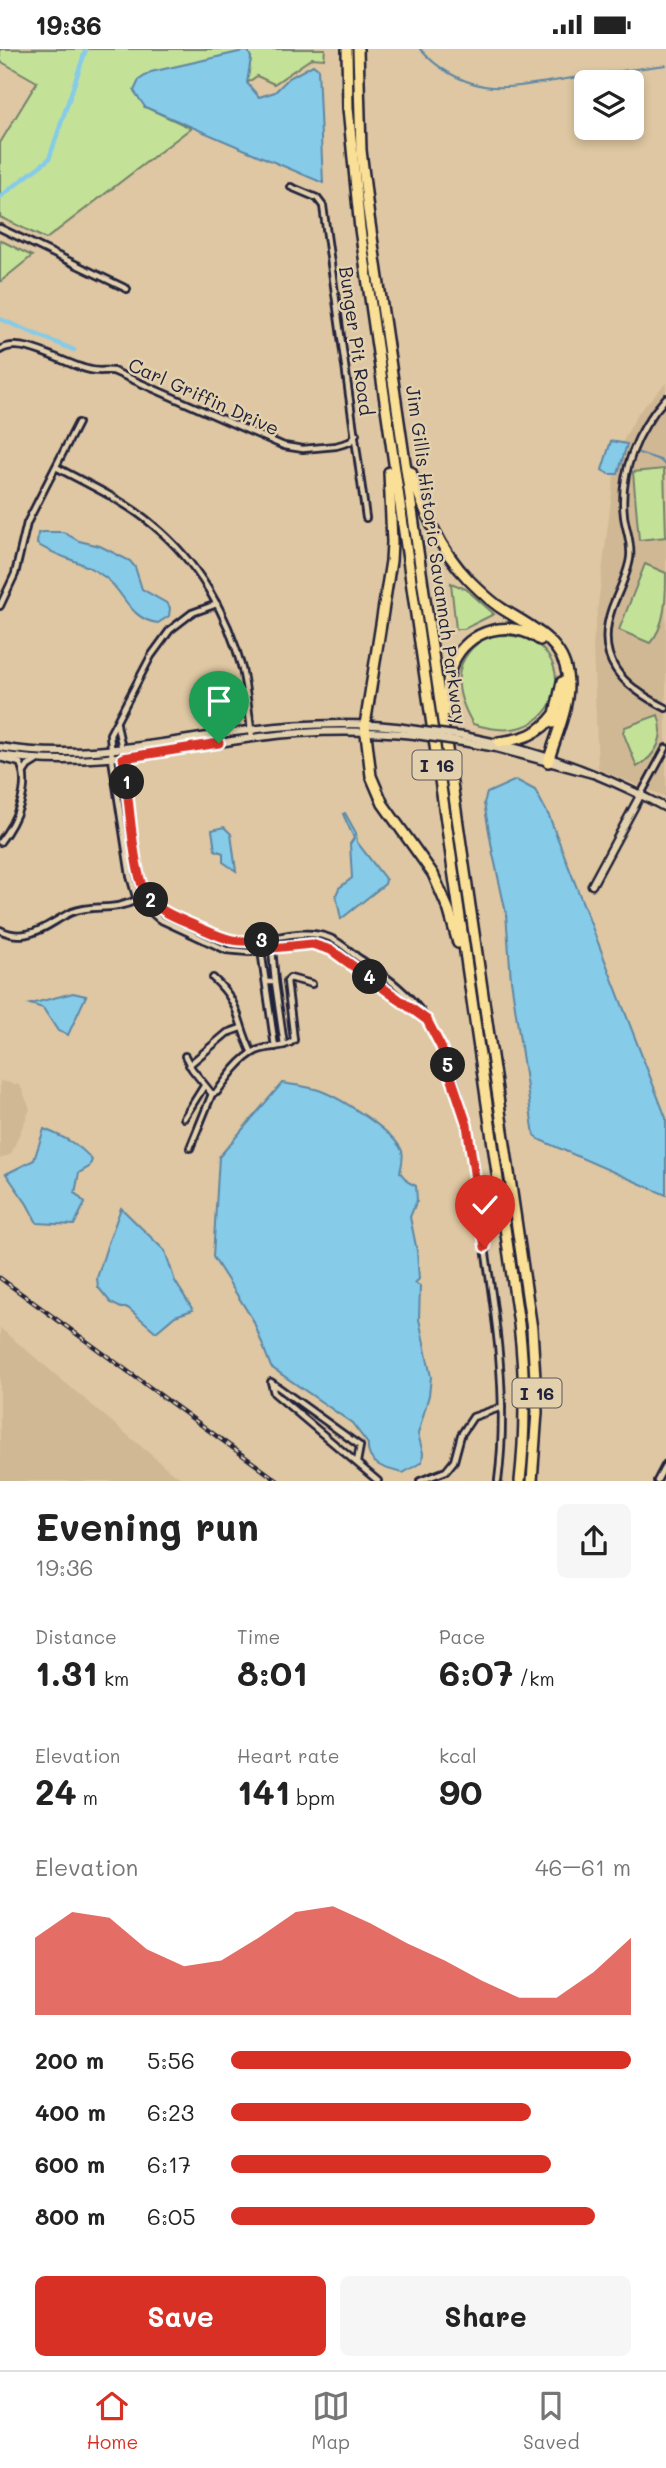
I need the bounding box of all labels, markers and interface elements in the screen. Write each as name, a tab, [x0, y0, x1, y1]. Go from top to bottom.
text: 19:36	[35, 8, 102, 42]
map controls	[574, 70, 644, 140]
button: layers	[574, 70, 644, 140]
street label: Bunger Pit Road	[334, 265, 380, 417]
street label: Carl Griffin Drive	[125, 352, 283, 440]
street label: Jim Gillis Historic Savannah Parkway	[401, 384, 473, 726]
pin	[189, 671, 249, 743]
icon: arrive	[200, 682, 238, 720]
road number: I 16	[412, 751, 462, 779]
pin: 1	[110, 765, 144, 799]
text: 1	[122, 769, 131, 794]
pin: 2	[134, 883, 168, 917]
text: 2	[145, 887, 156, 912]
pin: 3	[244, 923, 280, 957]
text: 3	[256, 927, 267, 952]
pin: 4	[352, 960, 388, 995]
text: 4	[363, 964, 376, 989]
pin: 5	[430, 1047, 466, 1083]
text: 5	[442, 1052, 453, 1077]
pin	[455, 1175, 515, 1247]
icon: check	[466, 1186, 504, 1224]
road number: I 16	[512, 1379, 562, 1407]
text: Evening run	[35, 1501, 259, 1551]
button: share	[557, 1504, 631, 1578]
text: 19:36	[35, 1552, 93, 1582]
text: Distance	[35, 1624, 117, 1649]
text: Time	[237, 1624, 280, 1649]
text: Pace	[439, 1624, 485, 1649]
text: 1.31	[35, 1649, 98, 1695]
text: 8:01	[237, 1649, 308, 1695]
text: 6:07	[439, 1649, 513, 1695]
text: km	[98, 1666, 129, 1691]
text: /km	[513, 1666, 555, 1691]
text: Elevation	[35, 1743, 120, 1768]
text: Heart rate	[237, 1743, 340, 1768]
text: kcal	[439, 1743, 477, 1768]
text: 24	[35, 1768, 77, 1814]
text: 141	[237, 1768, 290, 1814]
text: 90	[439, 1768, 483, 1814]
text: m	[77, 1785, 98, 1810]
text: bpm	[290, 1785, 335, 1810]
text: Elevation	[35, 1852, 138, 1882]
text: 46–61 m	[535, 1852, 631, 1882]
text: 200 m	[35, 2045, 104, 2075]
text: 5:56	[147, 2045, 195, 2075]
text: 400 m	[35, 2097, 106, 2127]
text: 6:23	[147, 2097, 194, 2127]
text: 600 m	[35, 2149, 105, 2179]
text: 6:17	[147, 2149, 191, 2179]
text: 800 m	[35, 2201, 105, 2231]
text: 6:05	[147, 2201, 196, 2231]
button: Save	[35, 2276, 326, 2356]
button: Share	[340, 2276, 631, 2356]
tab: Home	[87, 2387, 138, 2454]
tab: Map	[311, 2387, 350, 2454]
tab: Saved	[523, 2387, 579, 2454]

